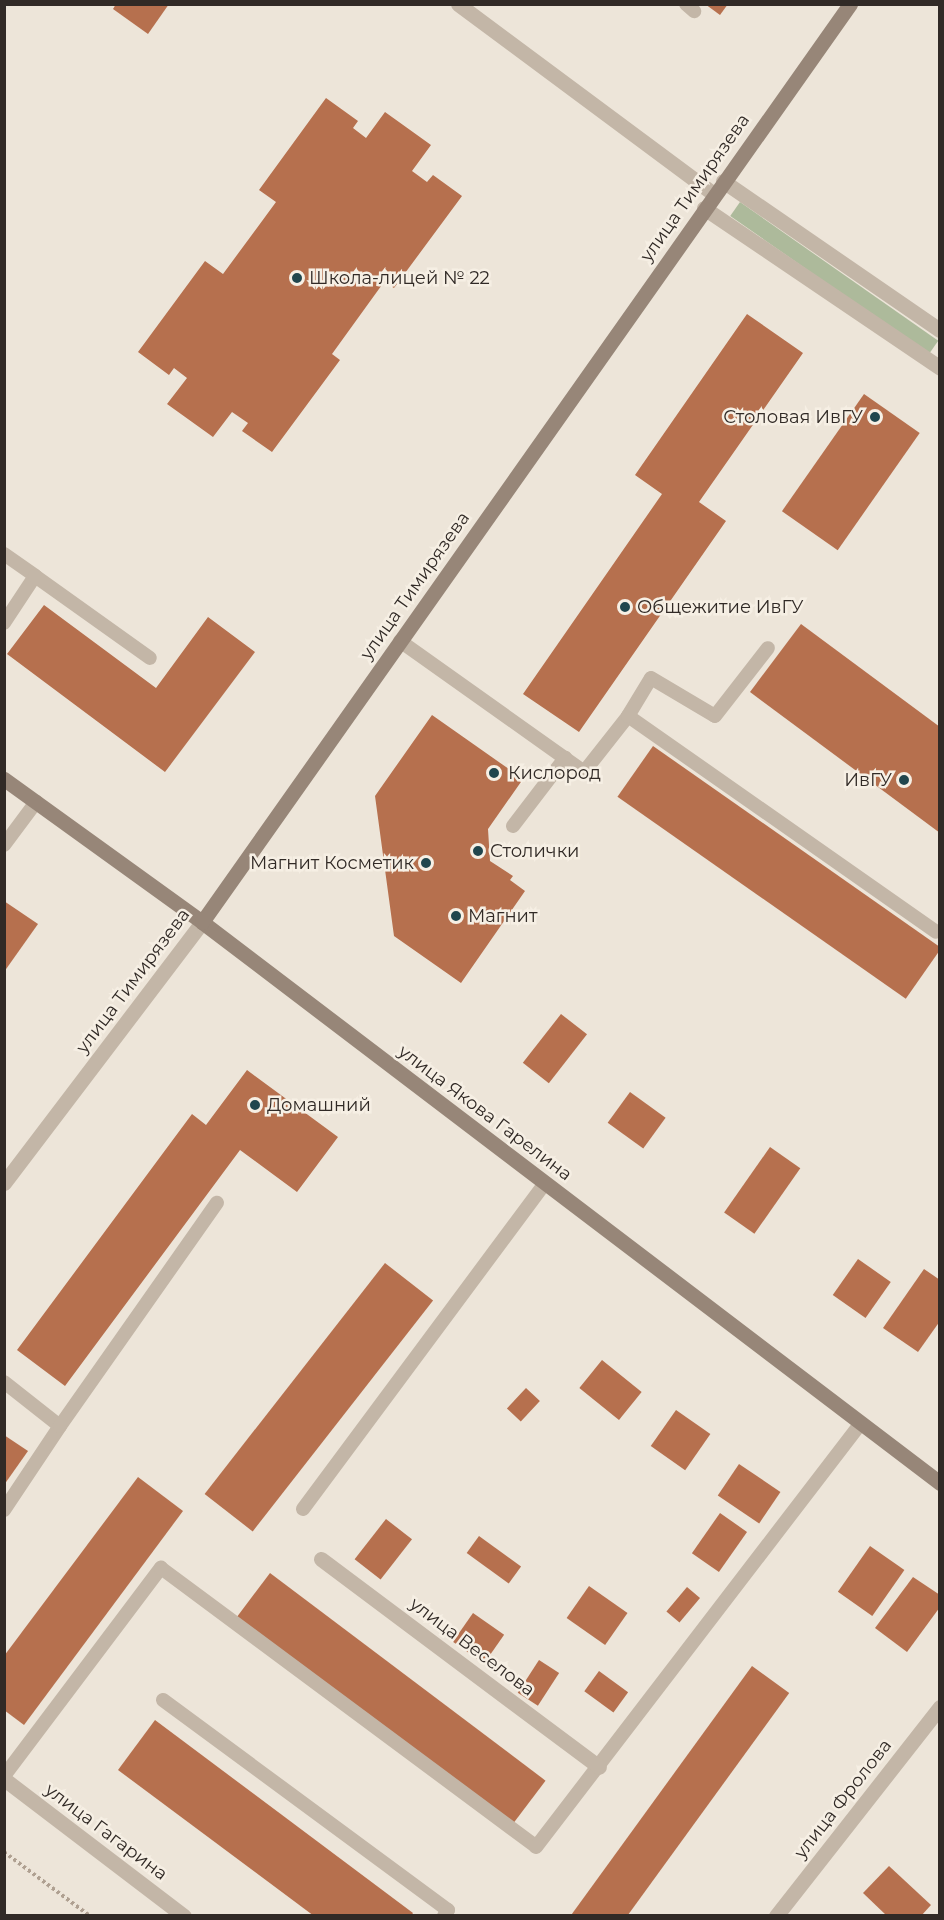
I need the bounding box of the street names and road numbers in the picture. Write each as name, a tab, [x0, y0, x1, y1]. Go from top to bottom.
street label: улица Тимирязева	[636, 110, 754, 266]
street label: улица Тимирязева	[356, 508, 474, 664]
street label: улица Тимирязева	[72, 904, 194, 1058]
street label: улица Якова Гарелина	[394, 1041, 576, 1185]
street label: улица Веселова	[405, 1593, 539, 1701]
street label: улица Фролова	[790, 1735, 896, 1863]
street label: улица Гагарина	[41, 1779, 171, 1885]

